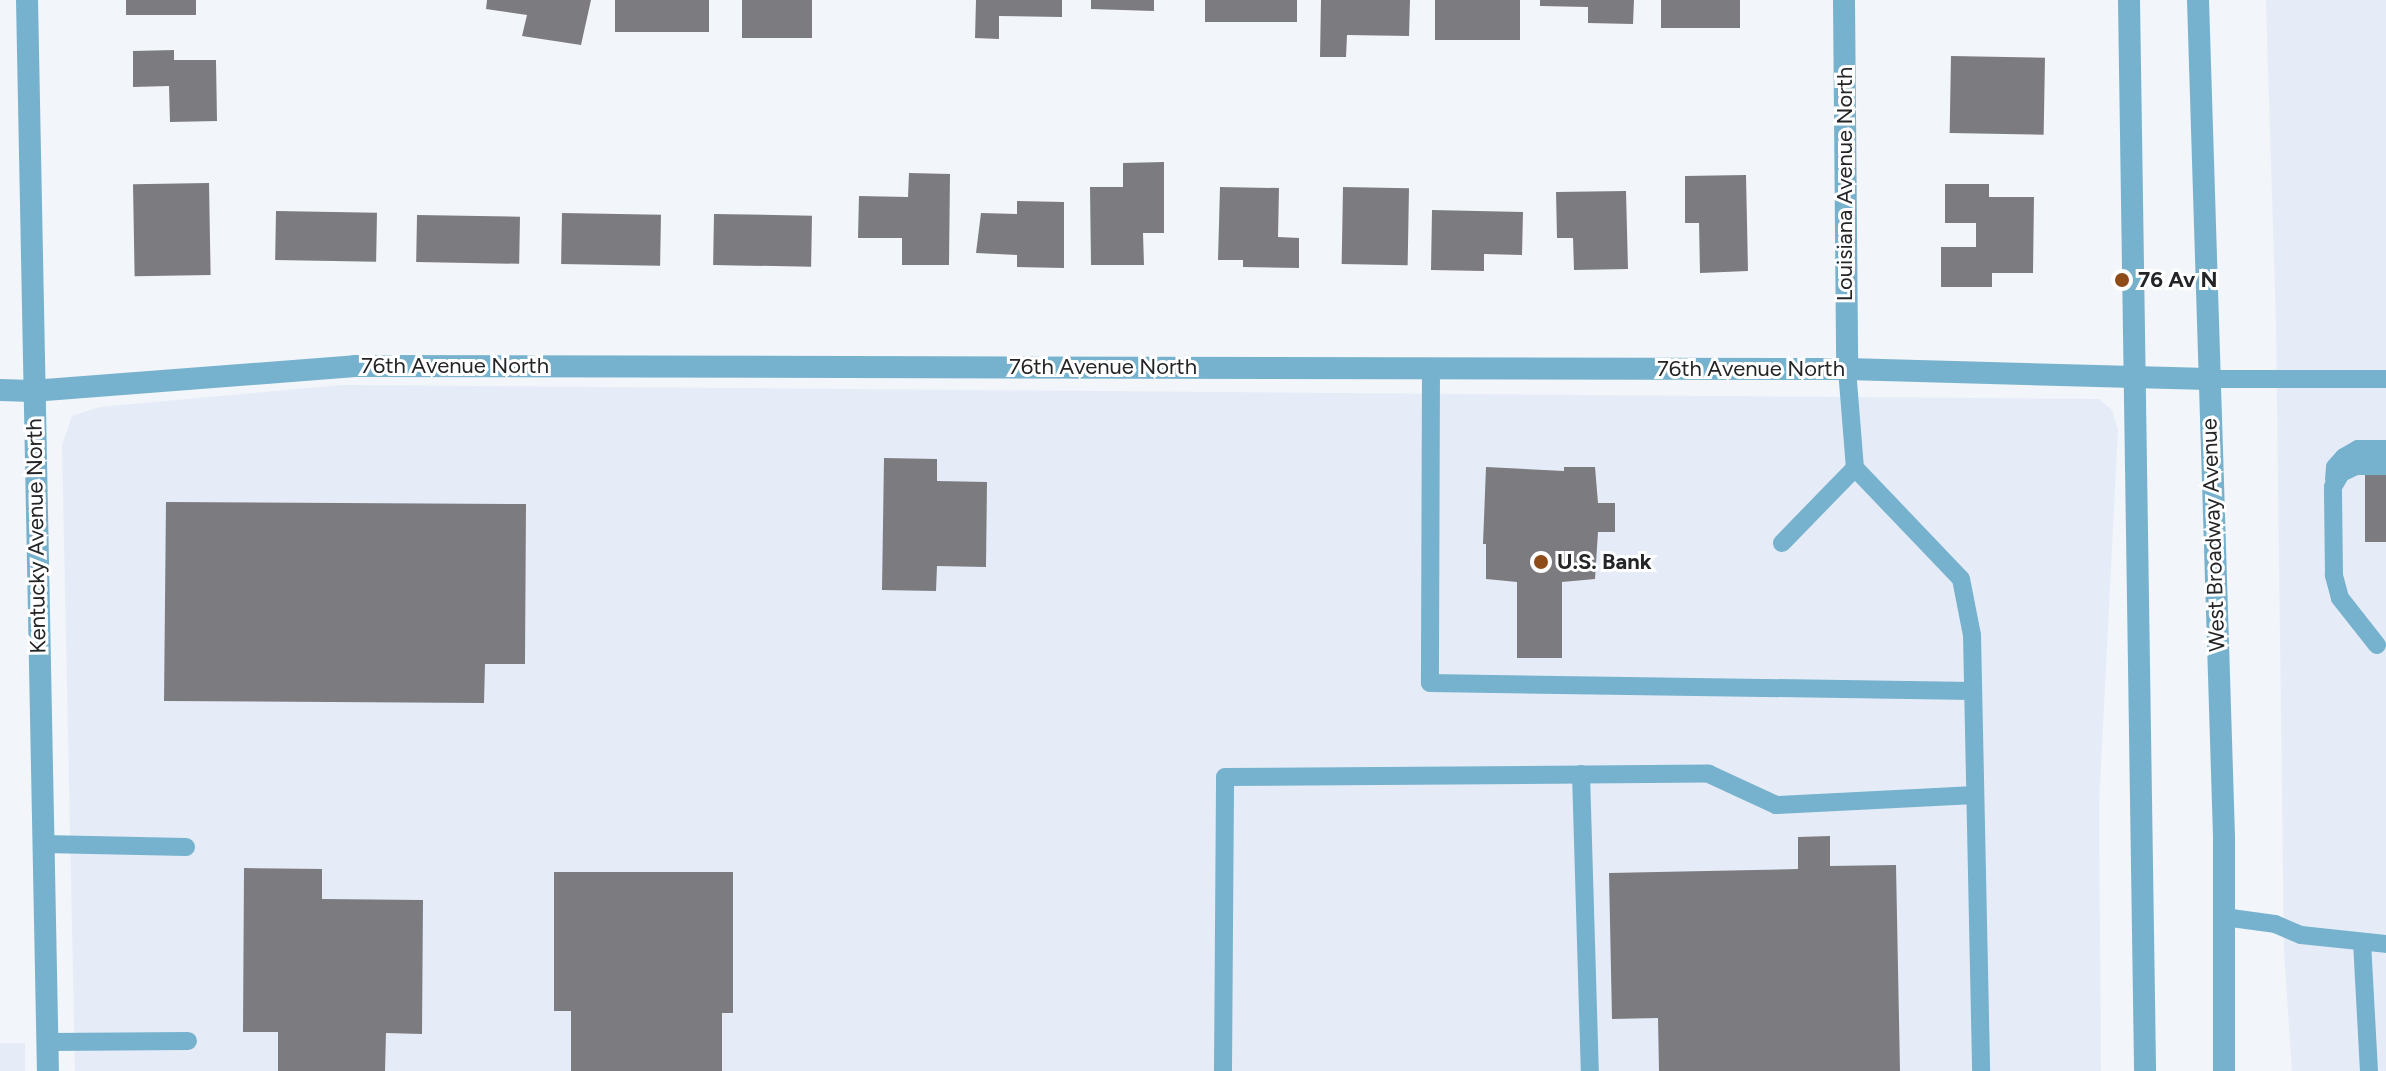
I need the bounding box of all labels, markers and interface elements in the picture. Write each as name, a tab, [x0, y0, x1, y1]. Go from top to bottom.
street label: Louisiana Avenue North	[1832, 67, 1858, 301]
place label: 76 Av N	[2138, 267, 2217, 293]
marker: 76 Av N	[2113, 271, 2131, 289]
street label: 76th Avenue North	[361, 353, 549, 379]
street label: 76th Avenue North	[1009, 354, 1197, 380]
street label: 76th Avenue North	[1657, 356, 1845, 382]
street label: Kentucky Avenue North	[21, 418, 51, 654]
street label: West Broadway Avenue	[2196, 418, 2230, 652]
place label: U.S. Bank	[1557, 549, 1652, 575]
marker: U.S. Bank	[1532, 553, 1550, 571]

